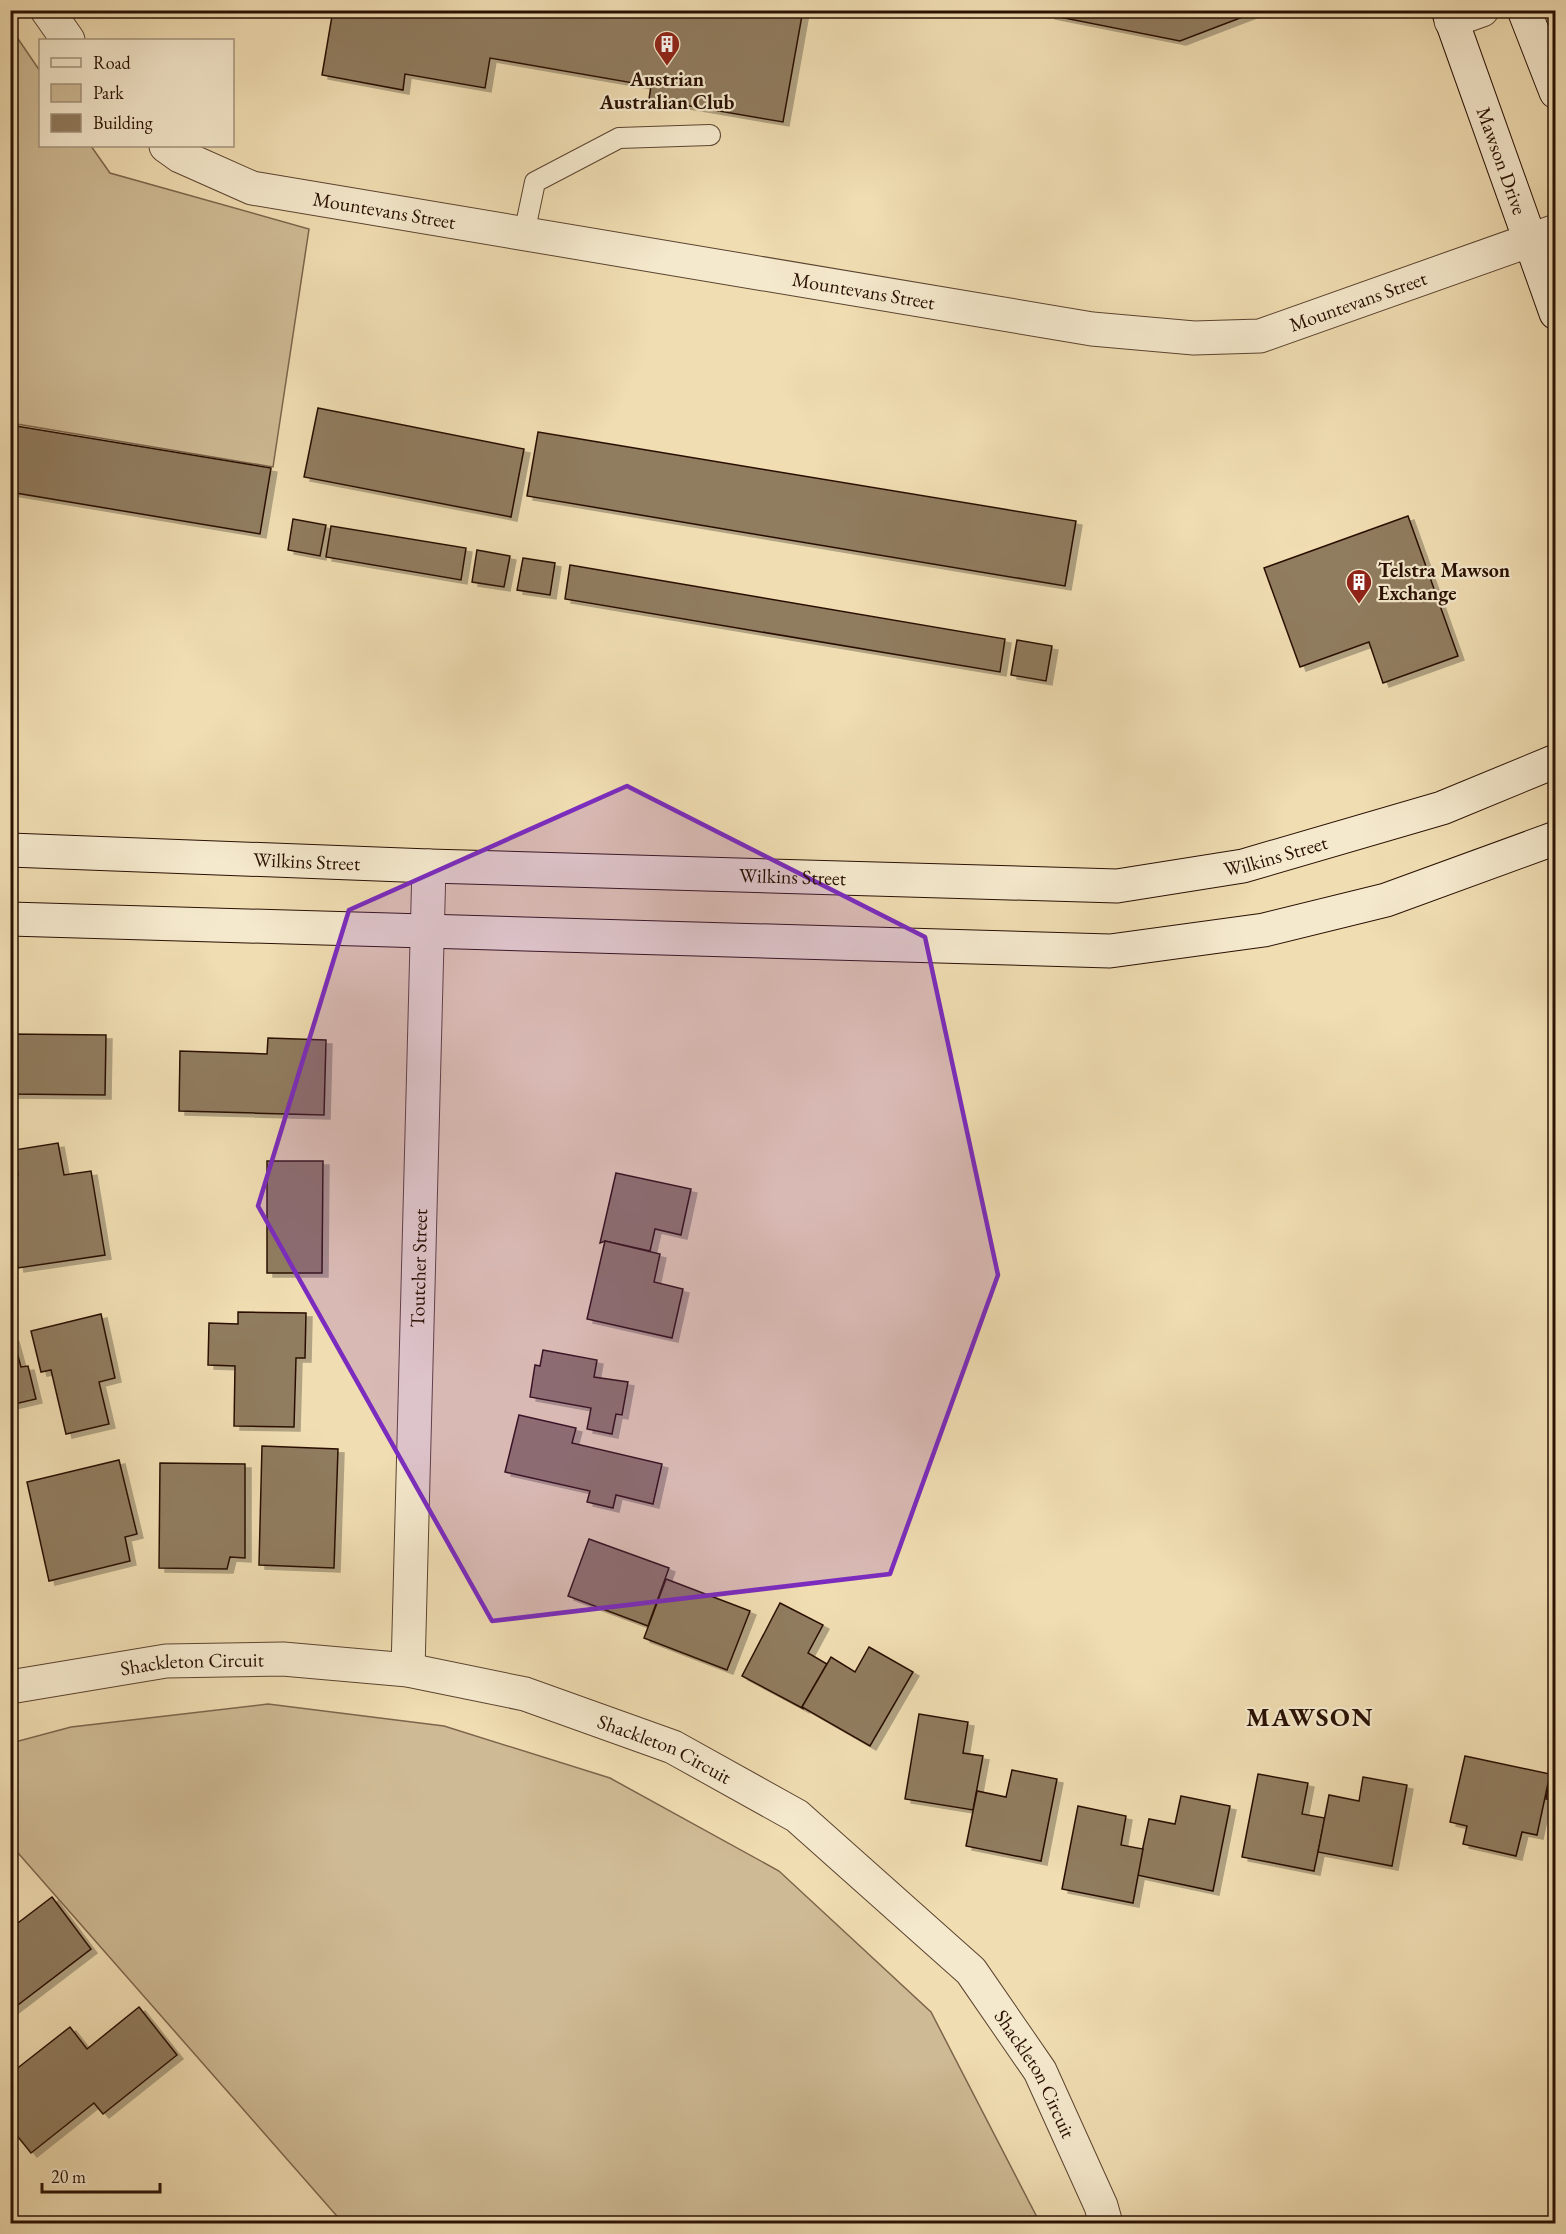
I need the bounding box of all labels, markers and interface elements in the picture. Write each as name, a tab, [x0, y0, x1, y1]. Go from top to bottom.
building icon: Austrian Australian Club	[652, 29, 682, 67]
legend	[39, 39, 234, 147]
text: Road	[93, 51, 132, 74]
place label: Austrian Australian Club	[599, 66, 735, 115]
text: Park	[93, 81, 124, 104]
street label: Mawson Drive	[1471, 103, 1533, 218]
text: Building	[93, 111, 153, 134]
street label: Mountevans Street	[311, 185, 458, 235]
street label: Mountevans Street	[1286, 265, 1431, 338]
street label: Mountevans Street	[790, 266, 937, 316]
place label: Telstra Mawson Exchange	[1378, 557, 1510, 606]
building icon: Telstra Mawson Exchange	[1344, 567, 1374, 605]
street label: Wilkins Street	[1222, 829, 1331, 882]
street label: Wilkins Street	[253, 846, 361, 876]
street label: Wilkins Street	[739, 862, 847, 891]
street label: Toutcher Street	[404, 1208, 433, 1328]
street label: Shackleton Circuit	[118, 1646, 265, 1681]
district label: MAWSON	[1246, 1700, 1374, 1734]
street label: Shackleton Circuit	[594, 1708, 737, 1790]
street label: Shackleton Circuit	[989, 2005, 1082, 2143]
scale bar	[42, 2156, 160, 2194]
text: 20 m	[51, 2165, 86, 2188]

